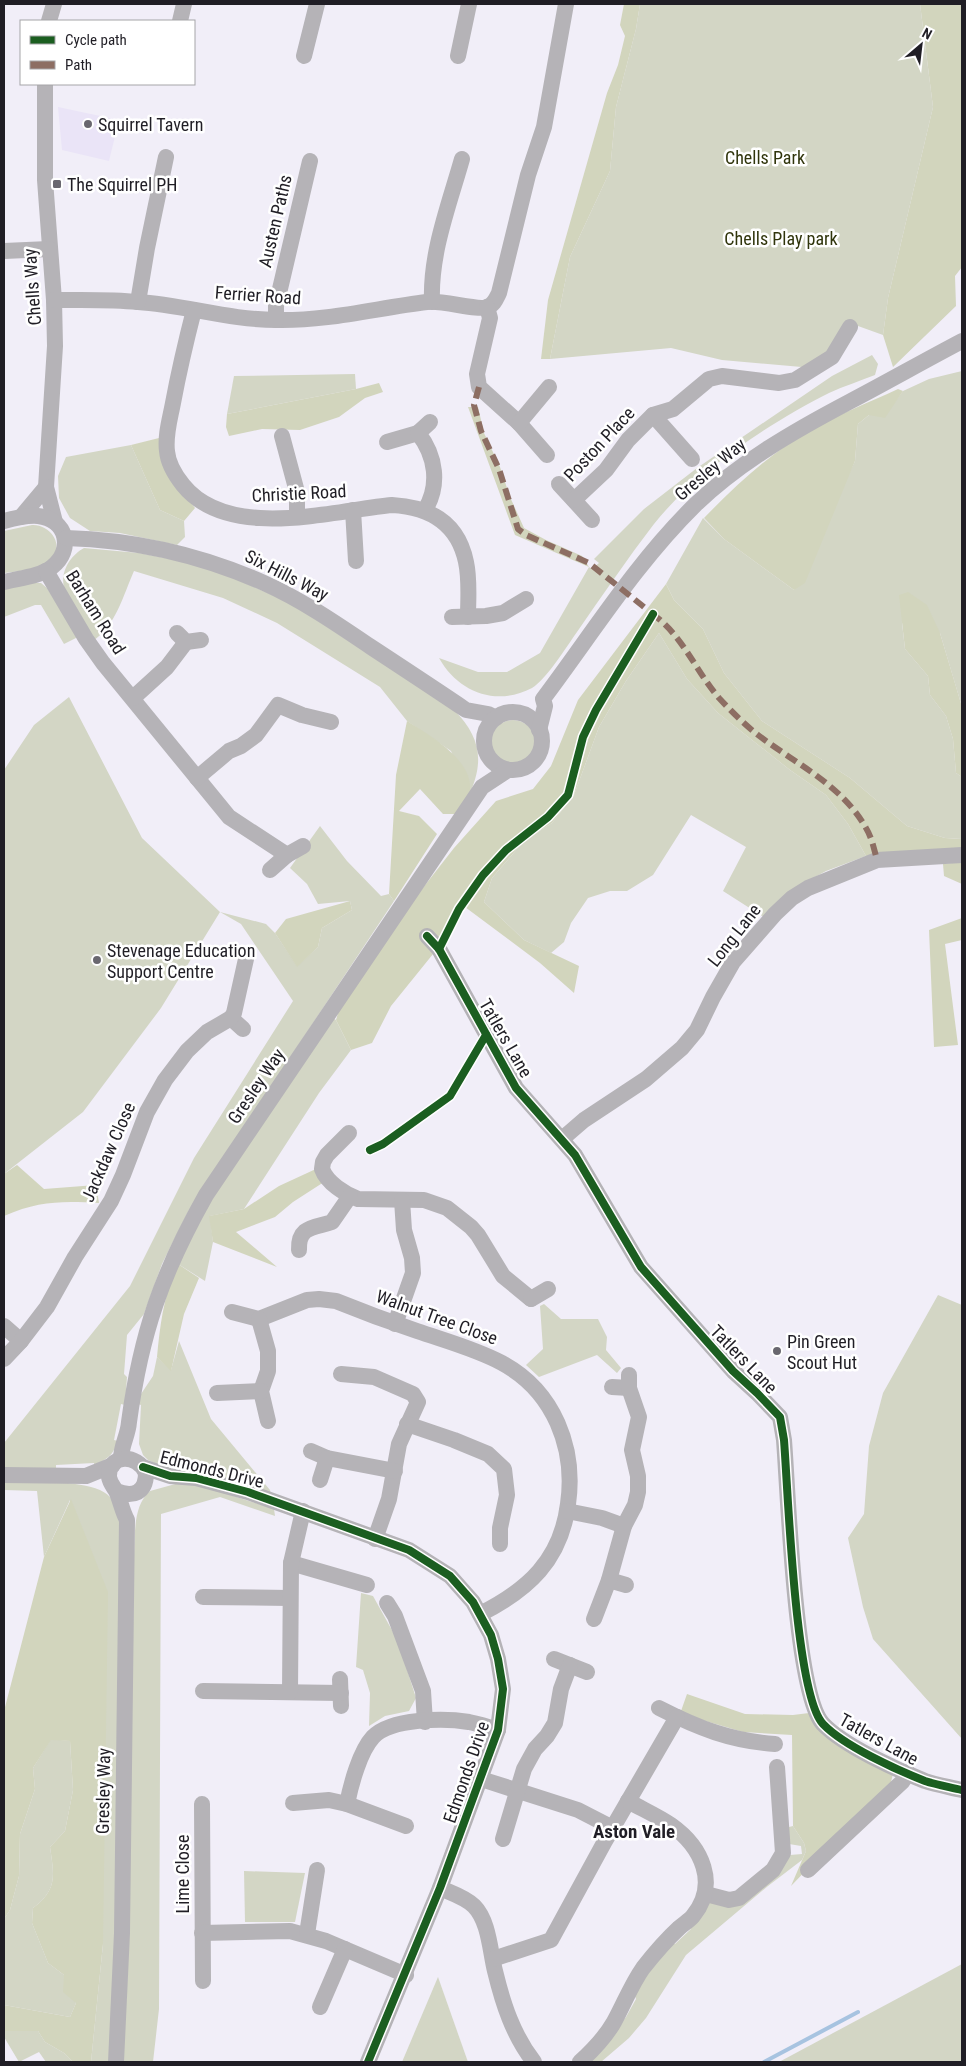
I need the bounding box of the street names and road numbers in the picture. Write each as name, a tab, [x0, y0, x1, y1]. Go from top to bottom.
street label: Austen Paths	[254, 173, 296, 269]
street label: Chells Way	[19, 247, 45, 326]
street label: Ferrier Road	[214, 282, 302, 308]
street label: Poston Place	[559, 403, 639, 485]
street label: Gresley Way	[670, 433, 750, 505]
street label: Christie Road	[251, 480, 347, 506]
street label: Six Hills Way	[242, 545, 333, 605]
street label: Barham Road	[62, 566, 130, 658]
street label: Long Lane	[703, 900, 765, 970]
street label: Tatlers Lane	[475, 995, 537, 1081]
street label: Gresley Way	[223, 1044, 289, 1128]
street label: Jackdaw Close	[77, 1099, 139, 1205]
street label: Walnut Tree Close	[373, 1285, 501, 1349]
street label: Tatlers Lane	[706, 1320, 782, 1398]
street label: Edmonds Drive	[158, 1446, 266, 1492]
street label: Tatlers Lane	[836, 1709, 922, 1769]
street label: Edmonds Drive	[439, 1718, 493, 1826]
street label: Gresley Way	[92, 1747, 114, 1834]
street label: Lime Close	[172, 1835, 193, 1913]

